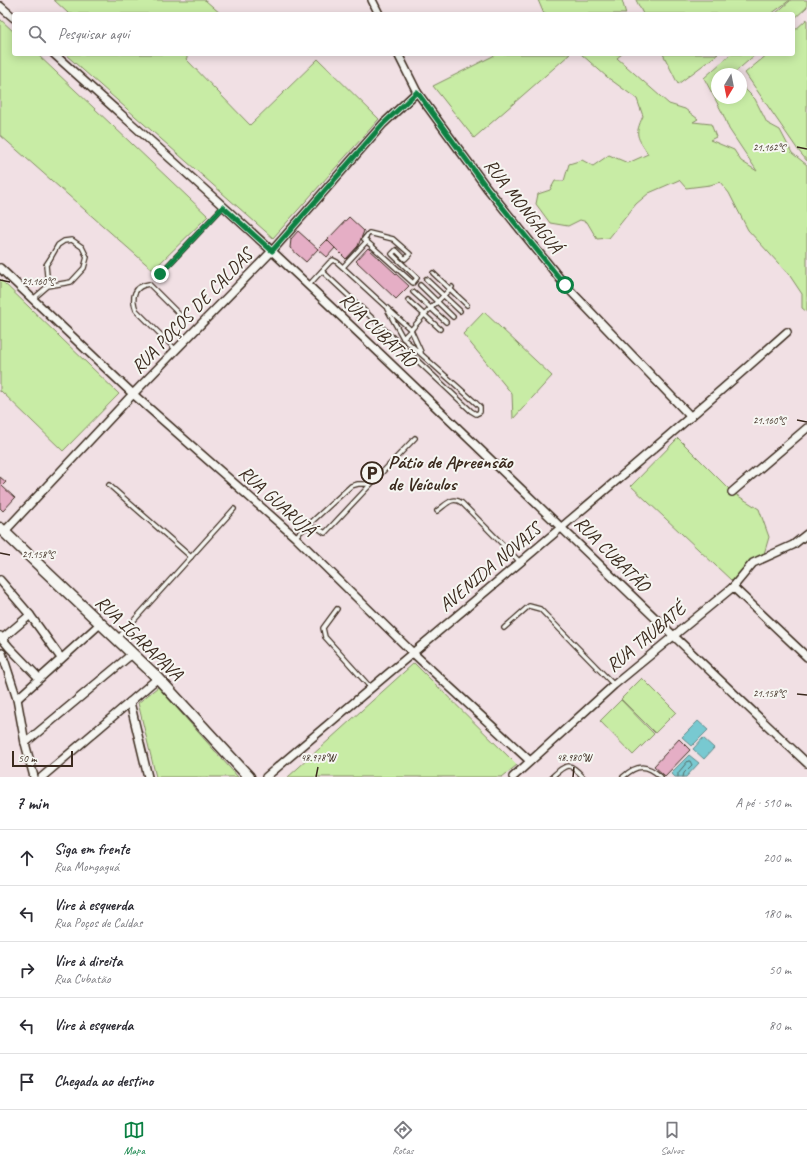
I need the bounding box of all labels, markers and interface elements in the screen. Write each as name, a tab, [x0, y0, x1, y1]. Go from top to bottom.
search box	[12, 12, 795, 56]
icon: search	[26, 23, 48, 45]
text: Pesquisar aqui	[58, 25, 129, 44]
north arrow	[711, 68, 747, 104]
text: 21.162°S	[753, 141, 787, 154]
street label: RUA MONGAGUÁ	[479, 154, 569, 260]
street label: RUA POÇOS DE CALDAS	[126, 241, 260, 379]
route end	[151, 265, 169, 283]
text: 21.160°S	[22, 275, 56, 288]
route start	[556, 276, 574, 294]
street label: RUA CUBATÃO	[335, 288, 423, 374]
text: 21.160°S	[753, 414, 787, 427]
place label: Pátio de Apreensão de Veículos	[388, 450, 513, 496]
street label: RUA GUARUJÁ	[234, 460, 322, 543]
parking icon: Pátio de Apreensão de Veículos	[359, 460, 385, 486]
street label: RUA CUBATÃO	[569, 511, 657, 599]
street label: AVENIDA NOVAIS	[434, 515, 548, 617]
text: 21.158°S	[22, 548, 56, 561]
street label: RUA IGARAPAVA	[90, 590, 189, 687]
street label: RUA TAUBATÉ	[601, 595, 693, 677]
text: 21.158°S	[753, 687, 787, 700]
scale bar	[12, 749, 73, 768]
text: 50 m	[18, 751, 37, 765]
text: 48.978°W	[301, 751, 337, 764]
text: 48.980°W	[557, 751, 593, 764]
text: 7 min	[16, 793, 49, 814]
text: A pé · 510 m	[735, 795, 791, 811]
text: Siga em frente	[54, 840, 130, 859]
icon: ahead	[16, 847, 38, 869]
text: 200 m	[763, 850, 791, 866]
text: Rua Mongaguá	[54, 859, 119, 875]
text: Vire à esquerda	[54, 896, 133, 915]
icon: left	[16, 903, 38, 925]
text: 180 m	[763, 906, 791, 922]
text: Rua Poços de Caldas	[54, 915, 142, 931]
text: Vire à direita	[54, 952, 123, 971]
icon: right	[16, 959, 38, 981]
text: 50 m	[769, 962, 791, 978]
text: Rua Cubatão	[54, 971, 111, 987]
icon: left	[16, 1015, 38, 1037]
text: Vire à esquerda	[54, 1016, 133, 1035]
text: 80 m	[769, 1018, 791, 1034]
icon: arrive	[16, 1071, 38, 1093]
text: Chegada ao destino	[54, 1072, 153, 1091]
tab: Mapa	[123, 1119, 145, 1157]
tab: Rotas	[392, 1119, 414, 1157]
tab: Salvos	[660, 1119, 684, 1157]

